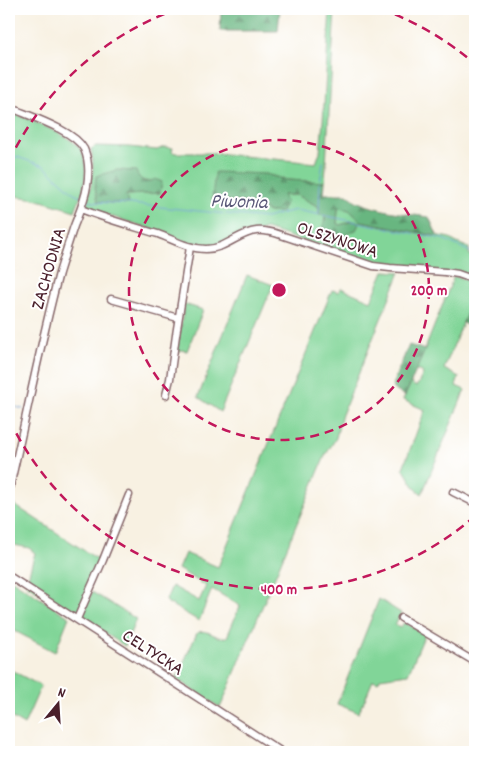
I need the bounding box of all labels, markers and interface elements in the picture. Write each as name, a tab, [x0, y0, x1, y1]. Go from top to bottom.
water label: Piwonia	[210, 188, 269, 218]
street label: OLSZYNOWA	[293, 216, 381, 267]
street label: ZACHODNIA	[26, 225, 75, 313]
centre of rings	[270, 281, 288, 299]
text: 200 m	[411, 281, 447, 303]
text: 400 m	[261, 580, 297, 602]
street label: CELTYCKA	[116, 624, 188, 684]
north arrow	[32, 678, 82, 728]
text: N	[55, 683, 68, 704]

